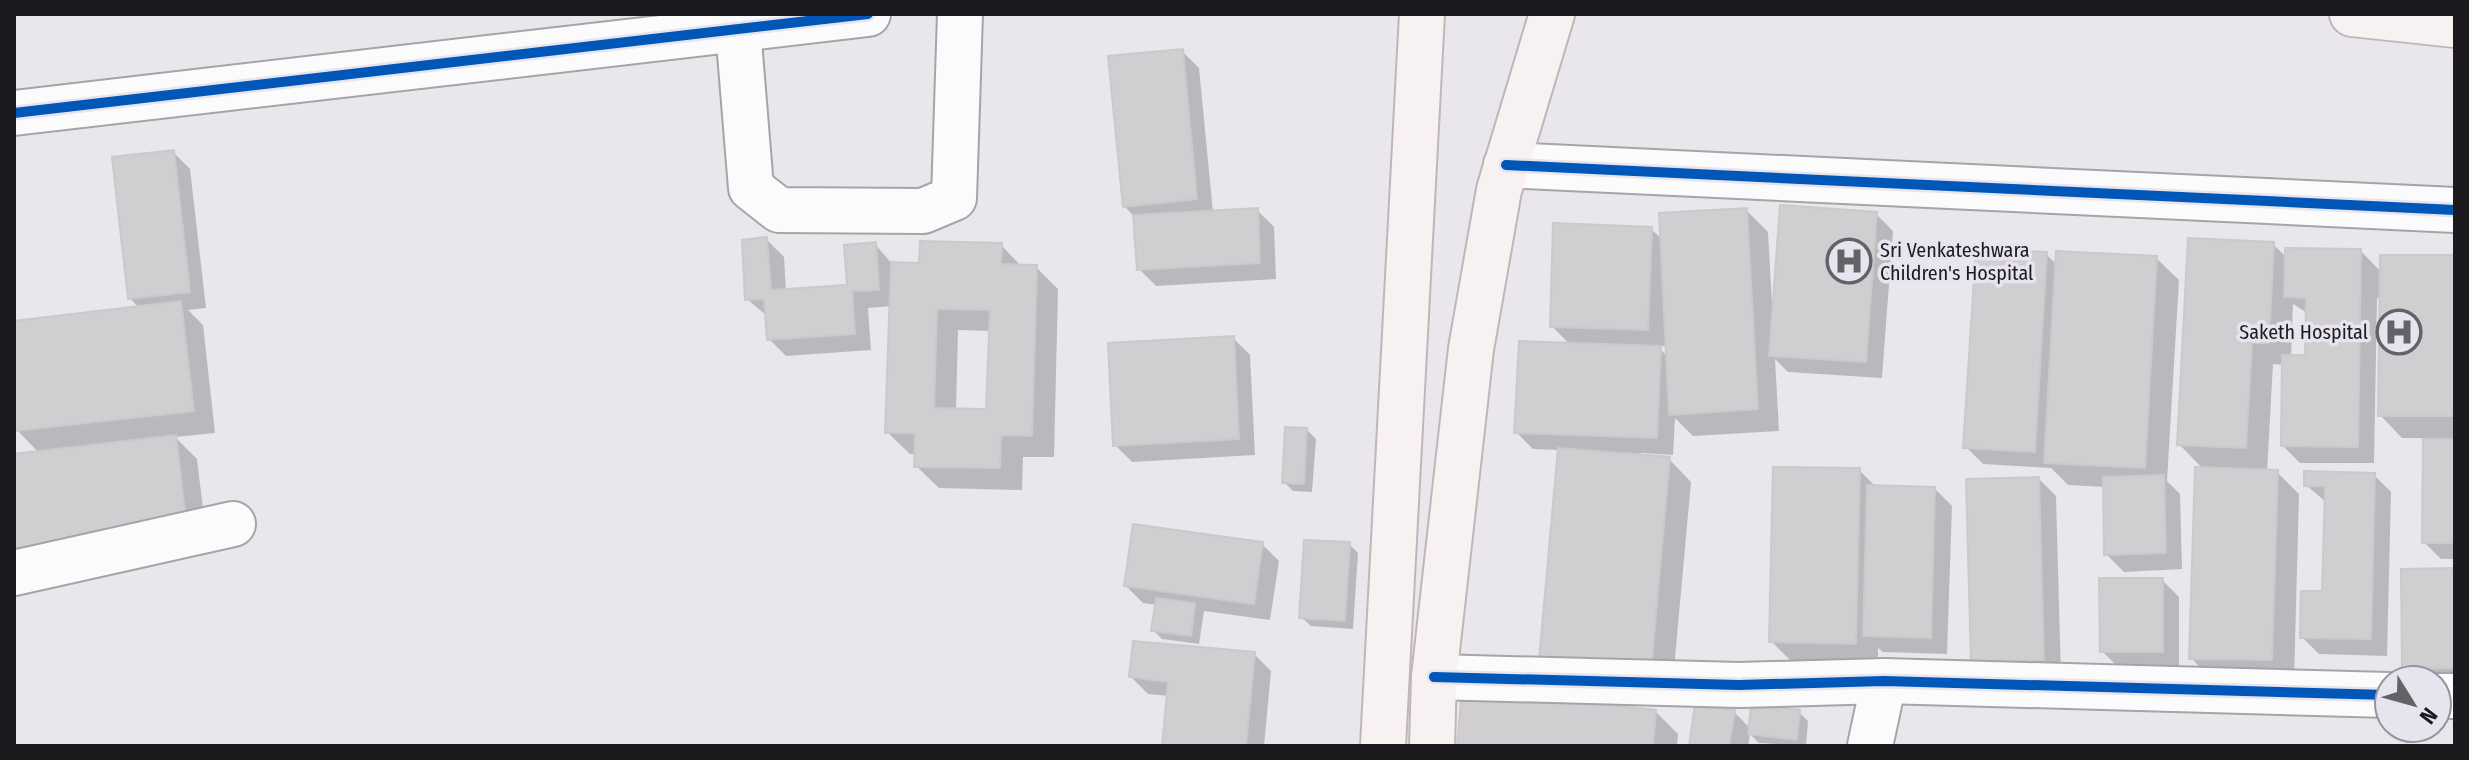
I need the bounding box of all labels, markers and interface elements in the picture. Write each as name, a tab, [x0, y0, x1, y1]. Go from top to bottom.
hospital icon: Sri Venkateshwara Children's Hospital	[1825, 237, 1873, 285]
place label: Sri Venkateshwara Children's Hospital	[1880, 238, 2033, 285]
hospital icon: Saketh Hospital	[2375, 308, 2423, 356]
place label: Saketh Hospital	[2239, 320, 2368, 344]
north arrow	[2373, 664, 2453, 744]
text: N	[2414, 702, 2443, 729]

